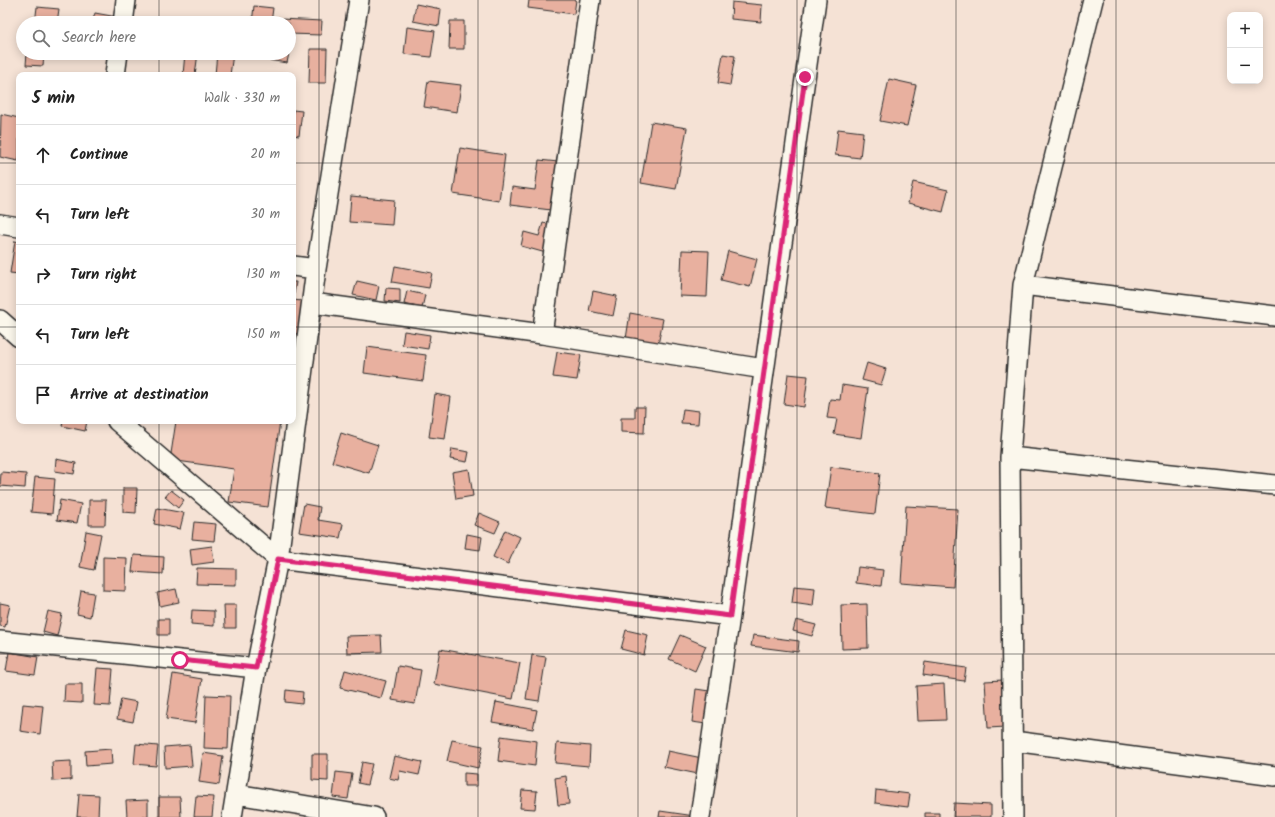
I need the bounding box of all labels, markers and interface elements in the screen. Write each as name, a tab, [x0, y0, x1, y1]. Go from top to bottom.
map controls	[1227, 12, 1263, 84]
button: +	[1227, 12, 1263, 48]
search box	[16, 16, 296, 60]
text: Search here	[62, 26, 136, 50]
icon: search	[30, 27, 52, 49]
button: −	[1227, 48, 1263, 84]
route end	[796, 68, 814, 86]
text: 5 min	[32, 85, 75, 112]
text: Walk · 330 m	[204, 88, 280, 109]
text: Continue	[70, 143, 128, 167]
icon: ahead	[32, 144, 54, 166]
text: 20 m	[250, 144, 280, 165]
text: Turn left	[70, 203, 130, 227]
icon: left	[32, 204, 54, 226]
text: 30 m	[251, 204, 280, 225]
text: Turn right	[70, 263, 137, 287]
icon: right	[32, 264, 54, 286]
text: 130 m	[246, 264, 280, 285]
text: Turn left	[70, 323, 130, 347]
icon: left	[32, 324, 54, 346]
text: 150 m	[247, 324, 280, 345]
text: Arrive at destination	[70, 383, 209, 407]
icon: arrive	[32, 384, 54, 406]
route start	[171, 651, 189, 669]

